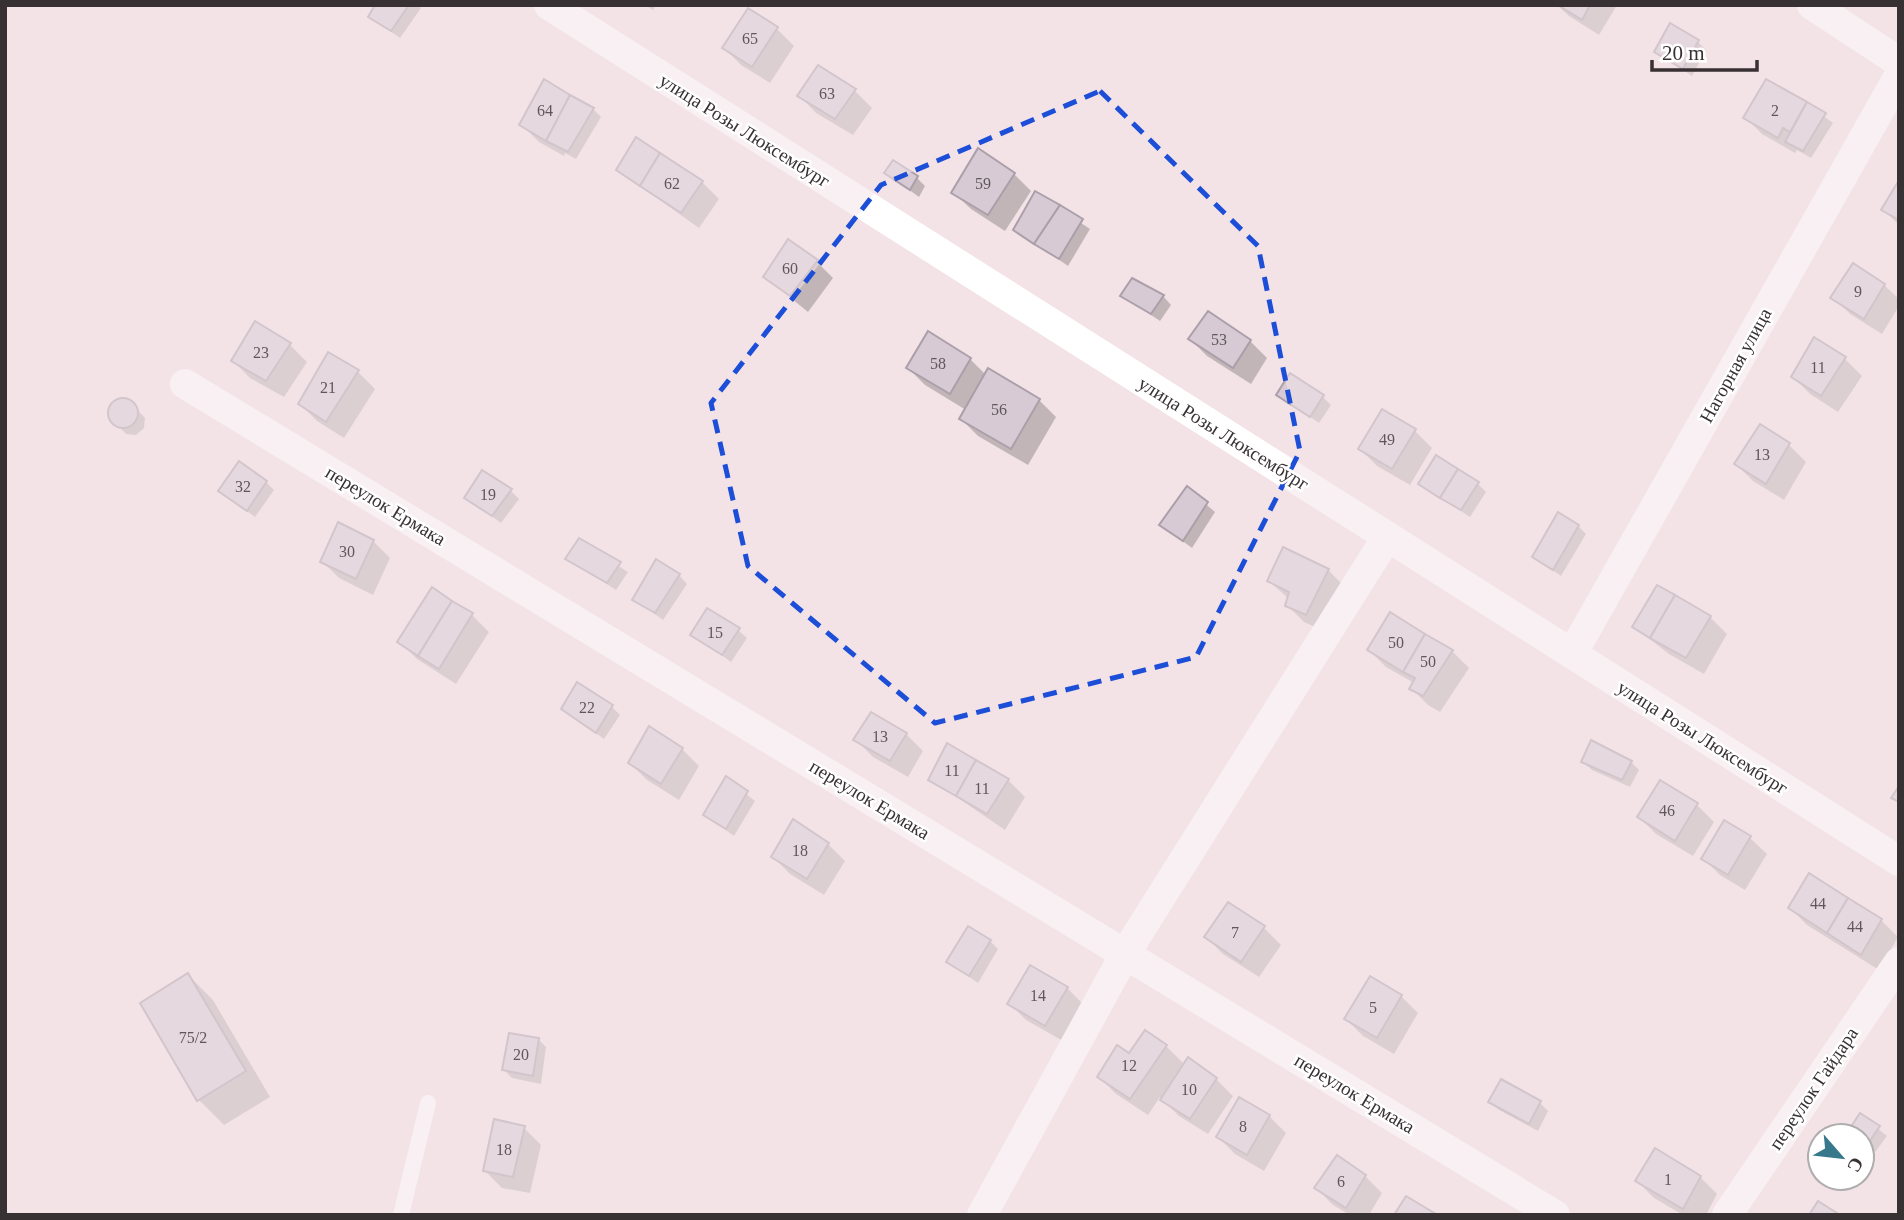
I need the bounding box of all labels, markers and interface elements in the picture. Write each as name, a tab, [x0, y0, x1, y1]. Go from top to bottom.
scale bar	[1652, 28, 1757, 72]
house number: 65	[742, 30, 758, 47]
text: 20 m	[1662, 41, 1705, 65]
street label: улица Розы Люксембург	[656, 69, 834, 192]
house number: 63	[819, 85, 835, 102]
house number: 64	[537, 102, 553, 119]
house number: 2	[1771, 102, 1779, 119]
house number: 62	[664, 175, 680, 192]
house number: 59	[975, 175, 991, 192]
house number: 60	[782, 260, 798, 277]
house number: 9	[1854, 283, 1862, 300]
street label: Нагорная улица	[1695, 304, 1776, 426]
house number: 53	[1211, 331, 1227, 348]
house number: 23	[253, 344, 269, 361]
house number: 58	[930, 355, 946, 372]
house number: 11	[1810, 359, 1826, 376]
street label: улица Розы Люксембург	[1135, 372, 1313, 495]
house number: 21	[320, 379, 336, 396]
house number: 56	[991, 401, 1007, 418]
house number: 49	[1379, 431, 1395, 448]
house number: 13	[1754, 446, 1770, 463]
street label: переулок Ермака	[322, 461, 450, 550]
house number: 32	[235, 478, 251, 495]
house number: 19	[480, 486, 496, 503]
house number: 30	[339, 543, 355, 560]
house number: 15	[707, 624, 723, 641]
house number: 50	[1388, 634, 1404, 651]
house number: 50	[1420, 653, 1436, 670]
street label: улица Розы Люксембург	[1614, 676, 1792, 799]
house number: 22	[579, 699, 595, 716]
house number: 13	[872, 728, 888, 745]
street label: переулок Ермака	[806, 755, 934, 844]
house number: 11	[944, 762, 960, 779]
house number: 11	[974, 780, 990, 797]
house number: 46	[1659, 802, 1675, 819]
house number: 18	[792, 842, 808, 859]
house number: 44	[1810, 895, 1826, 912]
house number: 44	[1847, 918, 1863, 935]
house number: 7	[1231, 924, 1239, 941]
house number: 14	[1030, 987, 1046, 1004]
house number: 5	[1369, 999, 1377, 1016]
street label: переулок Гайдара	[1765, 1023, 1862, 1153]
house number: 75/2	[179, 1029, 207, 1046]
house number: 20	[513, 1046, 529, 1063]
street label: переулок Ермака	[1291, 1049, 1419, 1138]
house number: 12	[1121, 1057, 1137, 1074]
house number: 10	[1181, 1081, 1197, 1098]
house number: 8	[1239, 1118, 1247, 1135]
north arrow	[1806, 1122, 1876, 1192]
house number: 18	[496, 1141, 512, 1158]
text: С	[1843, 1154, 1868, 1176]
house number: 1	[1664, 1171, 1672, 1188]
house number: 6	[1337, 1173, 1345, 1190]

